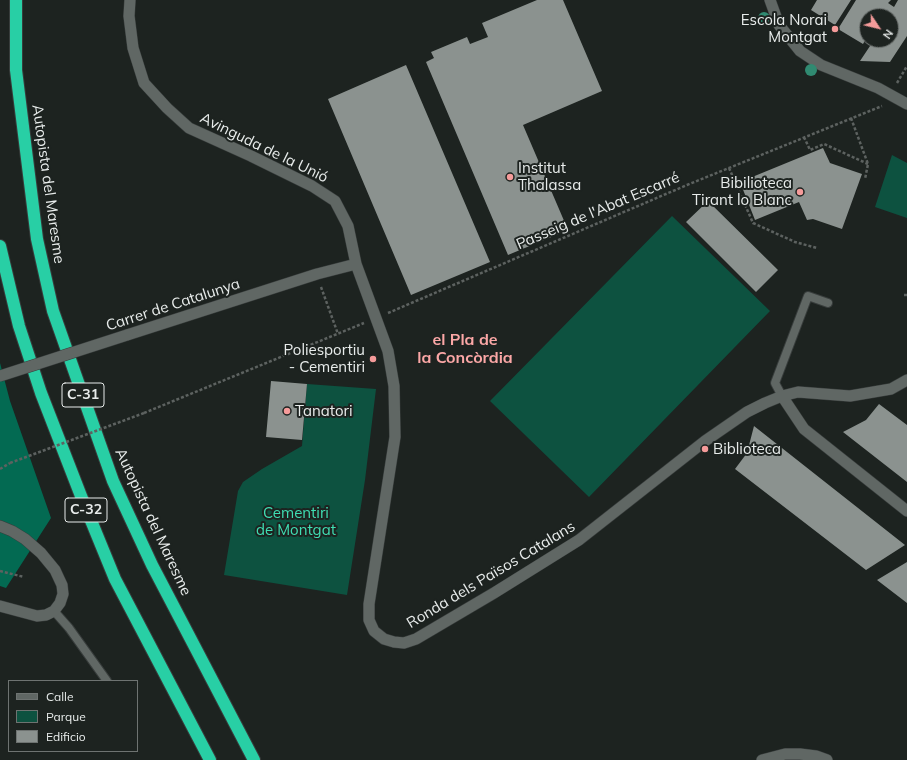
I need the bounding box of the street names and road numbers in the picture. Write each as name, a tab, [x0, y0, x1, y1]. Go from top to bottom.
street label: Autopista del Maresme	[28, 103, 68, 265]
street label: Avinguda de la Unió	[197, 109, 331, 187]
street label: Passeig de l'Abat Escarré	[514, 168, 682, 254]
street label: Carrer de Catalunya	[104, 275, 242, 335]
road number: C-31	[62, 383, 104, 407]
street label: Autopista del Maresme	[111, 446, 195, 598]
road number: C-32	[65, 498, 107, 522]
street label: Ronda dels Països Catalans	[404, 518, 578, 632]

